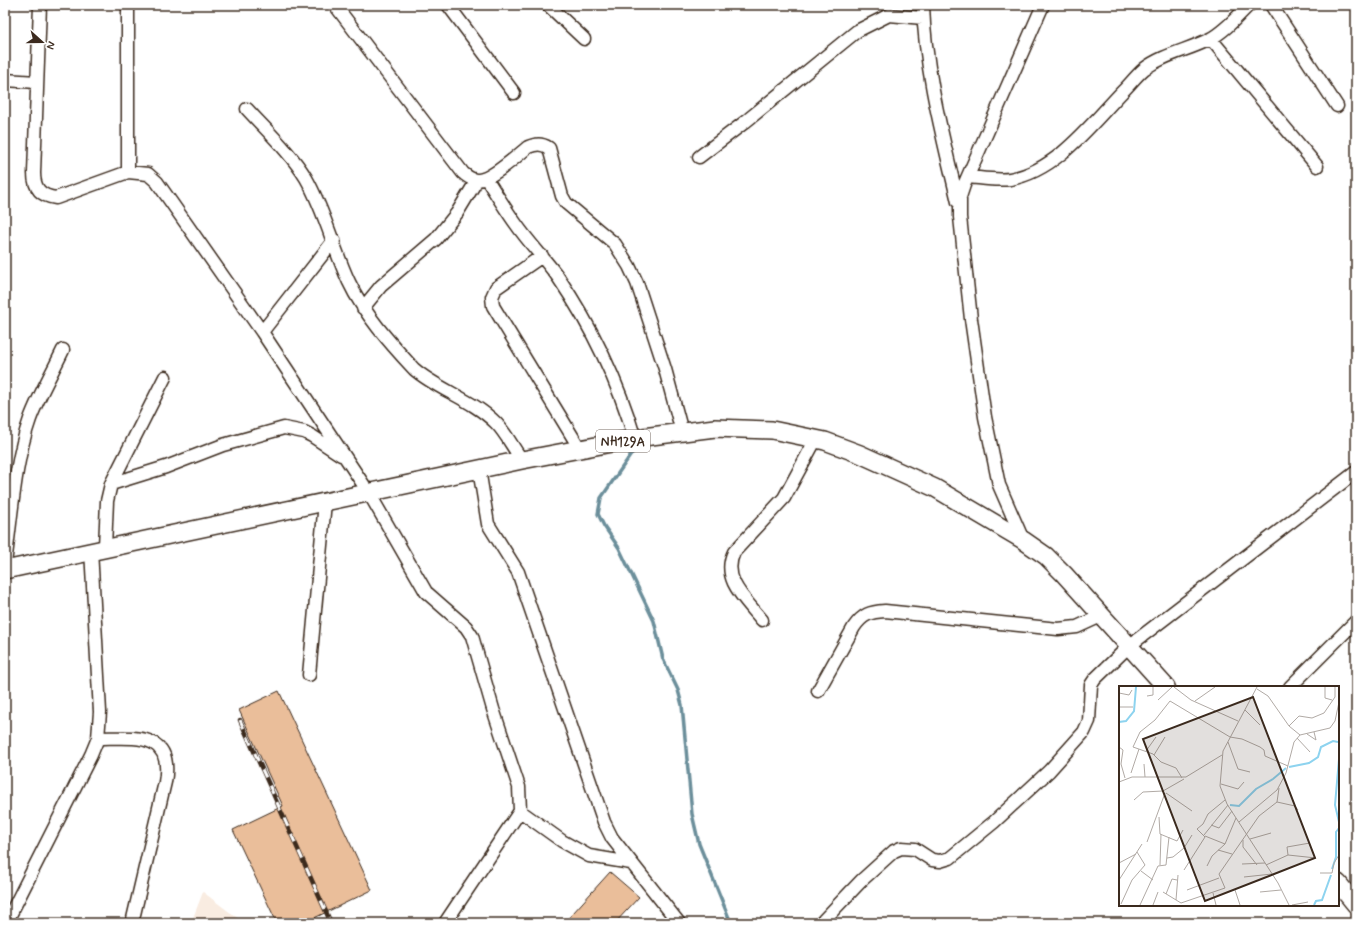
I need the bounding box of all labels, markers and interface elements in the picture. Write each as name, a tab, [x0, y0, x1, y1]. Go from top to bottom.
north arrow	[22, 22, 62, 62]
text: N	[43, 39, 58, 51]
road number: NH129A	[596, 430, 650, 452]
inset map	[1119, 686, 1339, 906]

